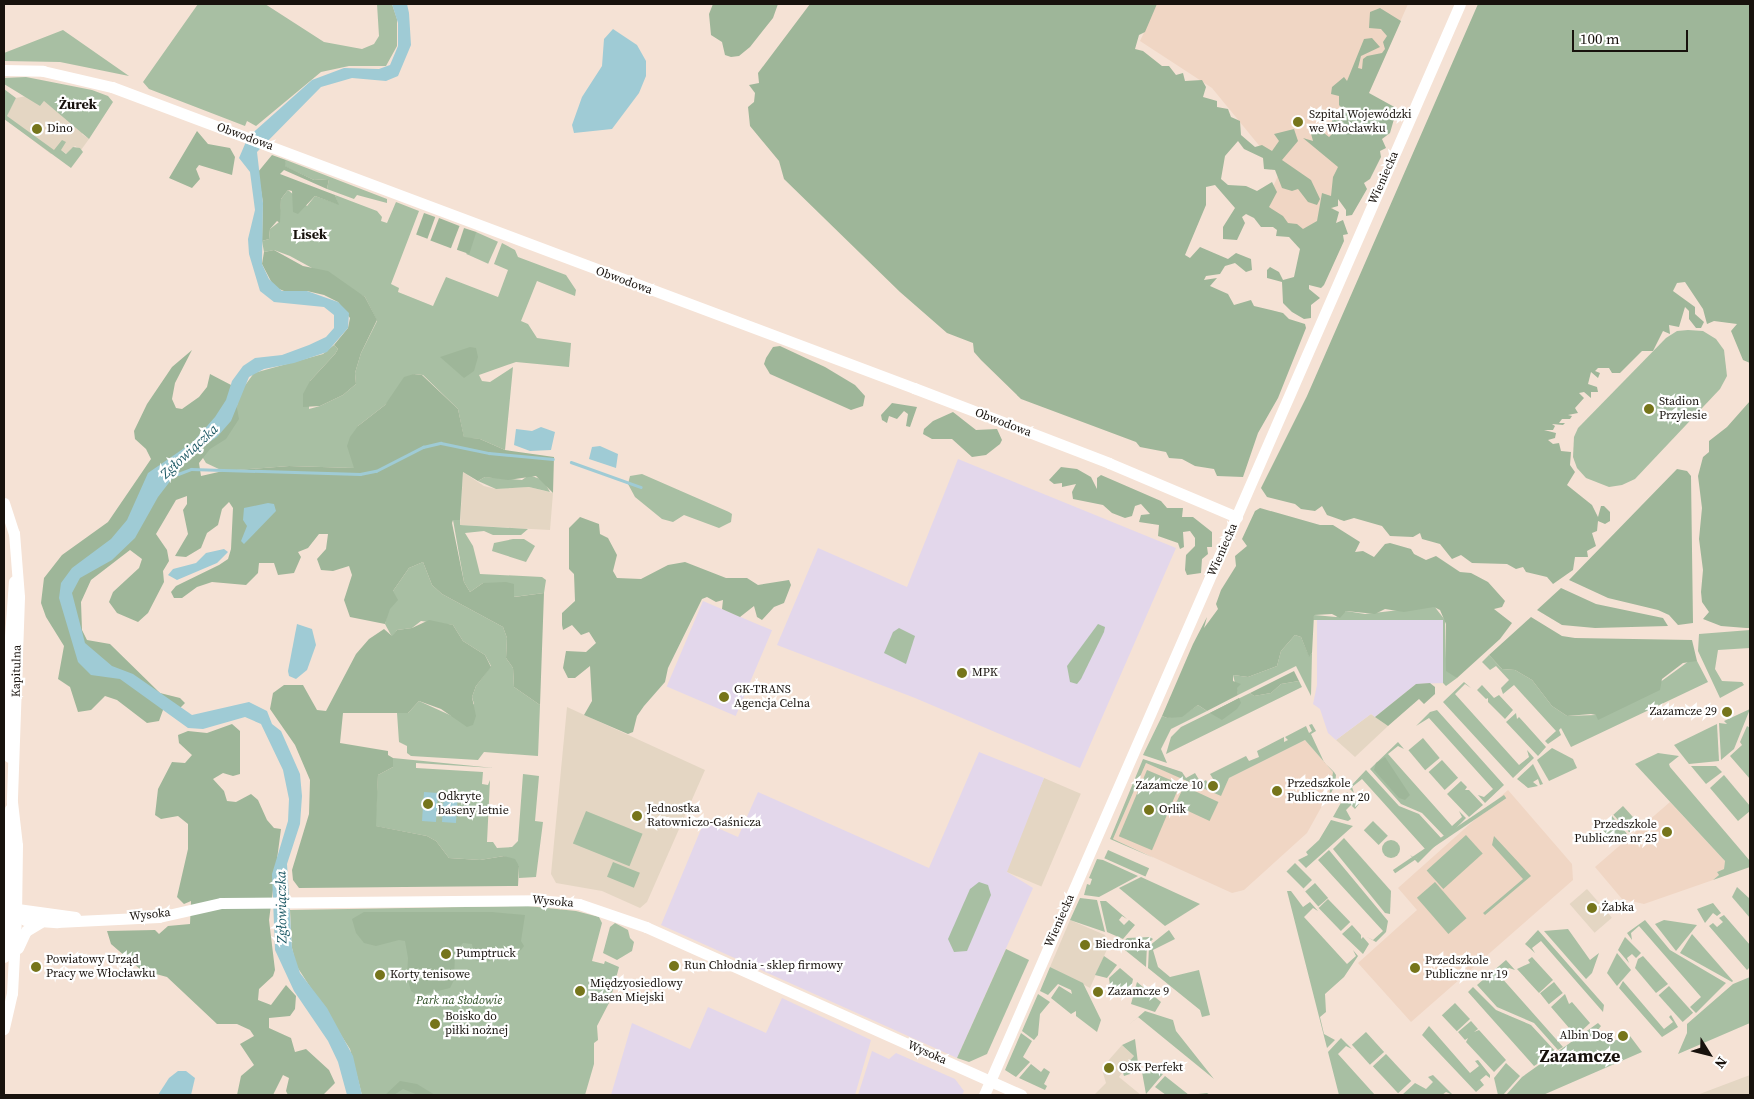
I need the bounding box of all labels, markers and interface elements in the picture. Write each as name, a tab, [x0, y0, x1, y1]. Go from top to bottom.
scale bar	[1574, 20, 1690, 52]
text: 100 m	[1580, 28, 1620, 49]
district label: Żurek	[59, 96, 97, 112]
place label: Szpital Wojewódzki we Włocławku	[1309, 108, 1412, 136]
marker: Szpital Wojewódzki we Włocławku	[1291, 115, 1305, 129]
street label: Obwodowa	[215, 120, 275, 154]
place label: Dino	[47, 122, 73, 136]
marker: Dino	[31, 123, 43, 135]
street label: Wieniecka	[1366, 149, 1402, 207]
district label: Lisek	[293, 226, 327, 242]
street label: Obwodowa	[594, 264, 654, 298]
place label: Stadion Przylesie	[1659, 395, 1707, 423]
marker: Stadion Przylesie	[1643, 403, 1655, 415]
street label: Obwodowa	[973, 406, 1033, 440]
water label: Zgłowiączka	[157, 420, 221, 482]
street label: Wieniecka	[1205, 521, 1241, 579]
street label: Kapitulna	[9, 645, 25, 697]
place label: MPK	[972, 666, 998, 680]
marker: MPK	[956, 667, 968, 679]
place label: GK-TRANS Agencja Celna	[734, 683, 810, 711]
marker: GK-TRANS Agencja Celna	[718, 691, 730, 703]
place label: Zazamcze 29	[1650, 705, 1717, 719]
marker: Zazamcze 29	[1721, 706, 1733, 718]
place label: Przedszkole Publiczne nr 20	[1287, 777, 1370, 805]
place label: Zazamcze 10	[1136, 779, 1203, 793]
marker: Zazamcze 10	[1207, 780, 1219, 792]
marker: Przedszkole Publiczne nr 20	[1271, 785, 1283, 797]
place label: Odkryte baseny letnie	[438, 790, 509, 818]
marker: Odkryte baseny letnie	[422, 798, 434, 810]
place label: Jednostka Ratowniczo-Gaśnicza	[647, 802, 761, 830]
place label: Orlik	[1159, 803, 1186, 817]
marker: Orlik	[1143, 804, 1155, 816]
marker: Jednostka Ratowniczo-Gaśnicza	[631, 810, 643, 822]
place label: Przedszkole Publiczne nr 25	[1574, 818, 1657, 846]
marker: Przedszkole Publiczne nr 25	[1661, 826, 1673, 838]
water label: Zgłowiączka	[272, 871, 290, 943]
street label: Wieniecka	[1042, 892, 1078, 950]
street label: Wysoka	[532, 893, 574, 911]
place label: Żabka	[1602, 901, 1634, 915]
marker: Żabka	[1586, 902, 1598, 914]
street label: Wysoka	[129, 906, 171, 924]
place label: Biedronka	[1095, 938, 1151, 952]
marker: Biedronka	[1079, 939, 1091, 951]
place label: Pumptruck	[456, 947, 516, 961]
marker: Pumptruck	[440, 948, 452, 960]
place label: Powiatowy Urząd Pracy we Włocławku	[46, 953, 156, 981]
place label: Przedszkole Publiczne nr 19	[1425, 954, 1508, 982]
place label: Run Chłodnia - sklep firmowy	[684, 959, 843, 973]
marker: Run Chłodnia - sklep firmowy	[668, 960, 680, 972]
marker: Powiatowy Urząd Pracy we Włocławku	[30, 961, 42, 973]
marker: Przedszkole Publiczne nr 19	[1409, 962, 1421, 974]
place label: Korty tenisowe	[390, 968, 470, 982]
marker: Korty tenisowe	[374, 969, 386, 981]
place label: Międzyosiedlowy Basen Miejski	[590, 977, 683, 1005]
marker: Międzyosiedlowy Basen Miejski	[574, 985, 586, 997]
place label: Zazamcze 9	[1108, 985, 1169, 999]
marker: Zazamcze 9	[1092, 986, 1104, 998]
park label: Park na Słodowie	[416, 994, 502, 1008]
place label: Boisko do piłki nożnej	[445, 1010, 508, 1038]
marker: Boisko do piłki nożnej	[429, 1018, 441, 1030]
place label: Albin Dog	[1560, 1029, 1613, 1043]
north arrow	[1684, 1029, 1734, 1079]
marker: Albin Dog	[1617, 1030, 1629, 1042]
street label: Wysoka	[905, 1038, 949, 1068]
district label: Zazamcze	[1540, 1045, 1620, 1067]
text: N	[1710, 1053, 1732, 1073]
place label: OSK Perfekt	[1119, 1061, 1183, 1075]
marker: OSK Perfekt	[1103, 1062, 1115, 1074]

